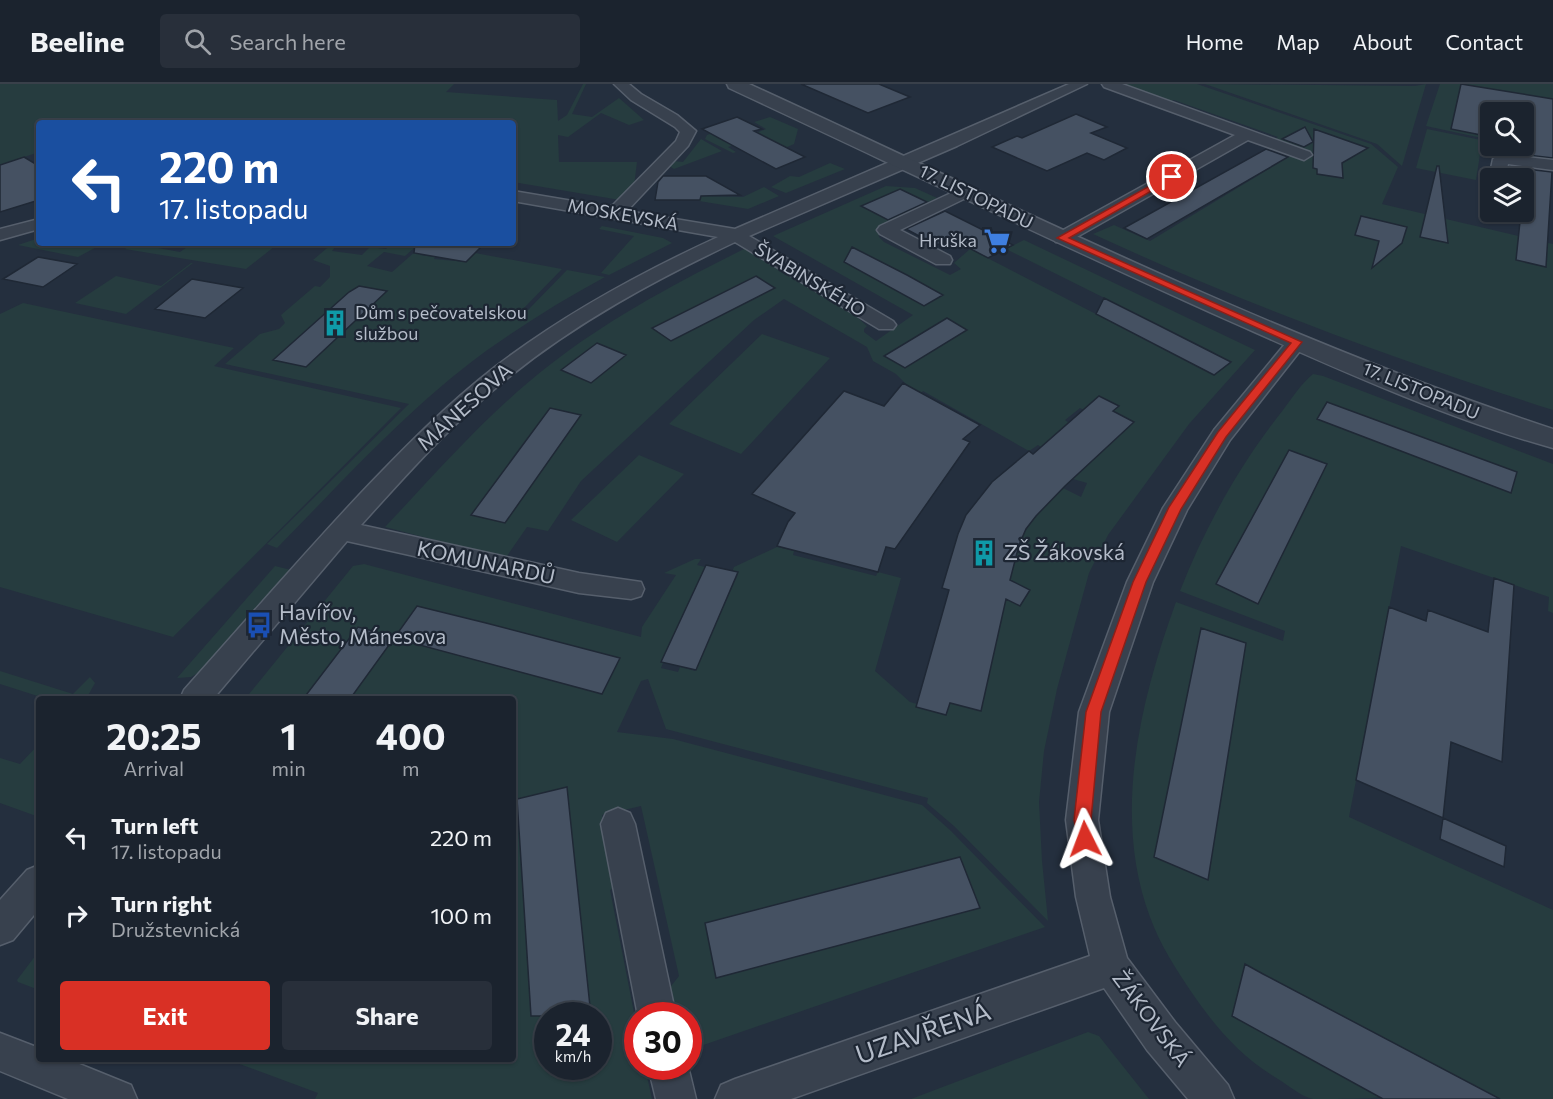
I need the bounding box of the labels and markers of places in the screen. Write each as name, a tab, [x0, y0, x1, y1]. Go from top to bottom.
pin	[1146, 151, 1197, 202]
supermarket icon: Hruška	[982, 226, 1012, 256]
place label: Hruška	[919, 229, 977, 251]
place label: Dům s pečovatelskou službou	[355, 301, 527, 344]
building icon: Dům s pečovatelskou službou	[320, 308, 350, 338]
building icon: ZŠ Žákovská	[969, 538, 999, 568]
place label: ZŠ Žákovská	[1004, 539, 1125, 564]
place label: Havířov, Město, Mánesova	[279, 599, 446, 648]
bus stop icon: Havířov, Město, Mánesova	[244, 610, 274, 640]

